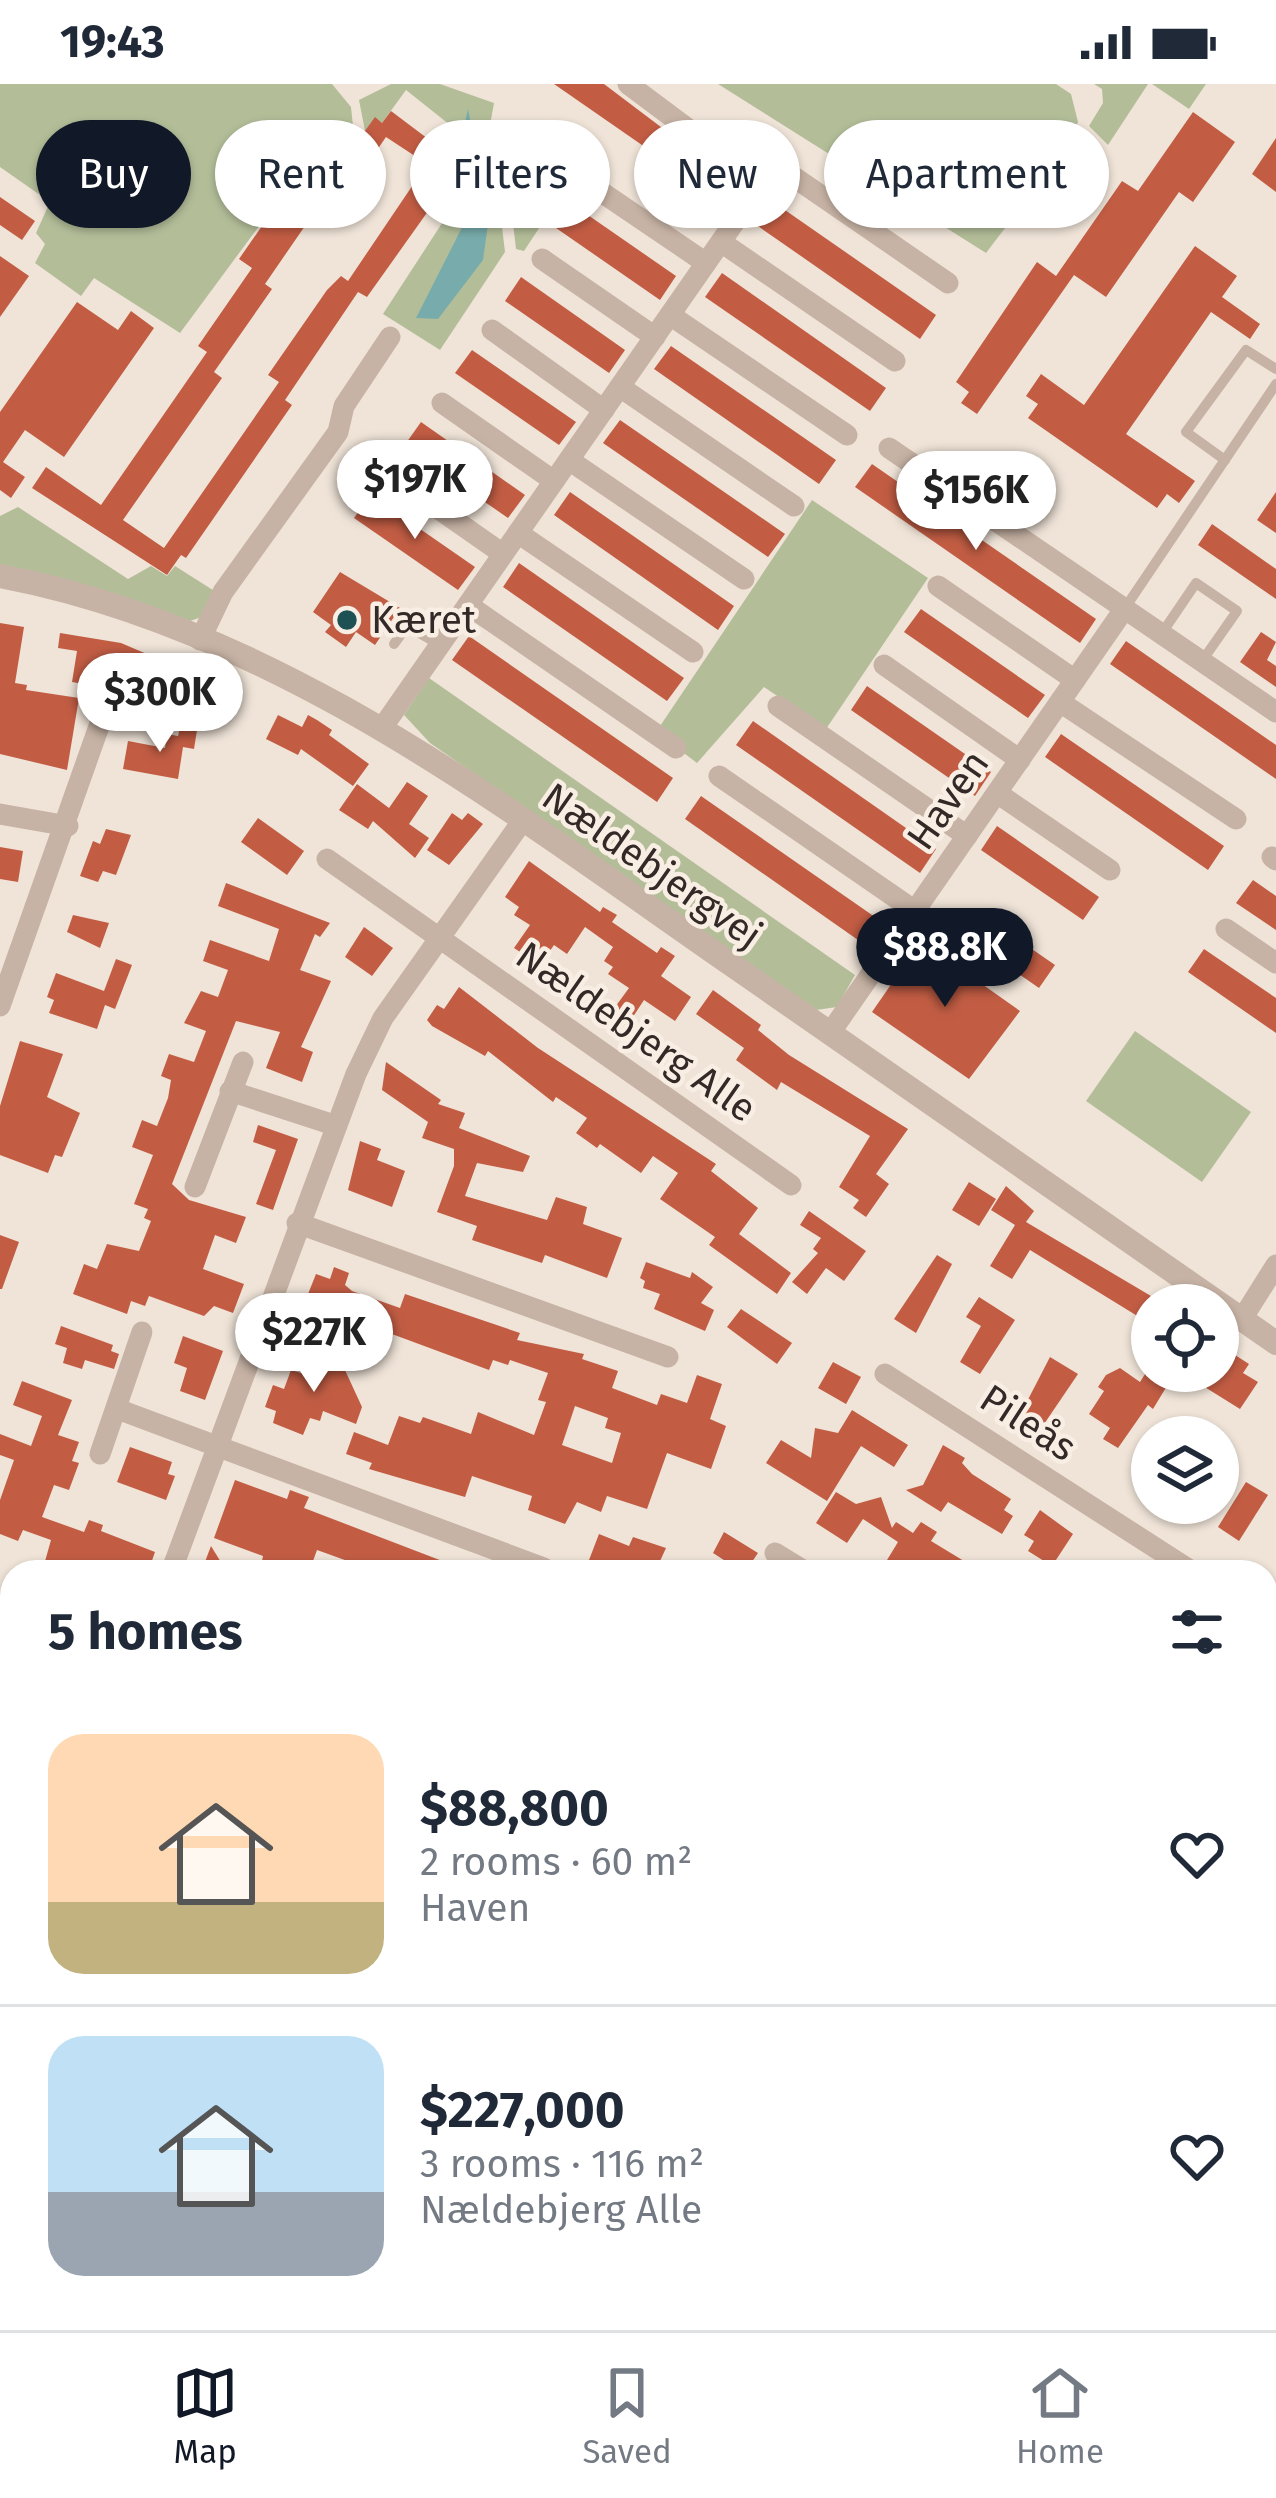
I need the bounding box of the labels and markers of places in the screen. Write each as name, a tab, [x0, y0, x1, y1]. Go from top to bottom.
pin: $197K	[331, 440, 499, 542]
pin: $156K	[892, 451, 1060, 553]
place label: Kæret	[371, 597, 477, 643]
marker: Kæret	[334, 607, 360, 633]
pin: $300K	[76, 653, 244, 755]
pin: $88.8K	[847, 908, 1043, 1010]
pin: $227K	[230, 1293, 398, 1395]

